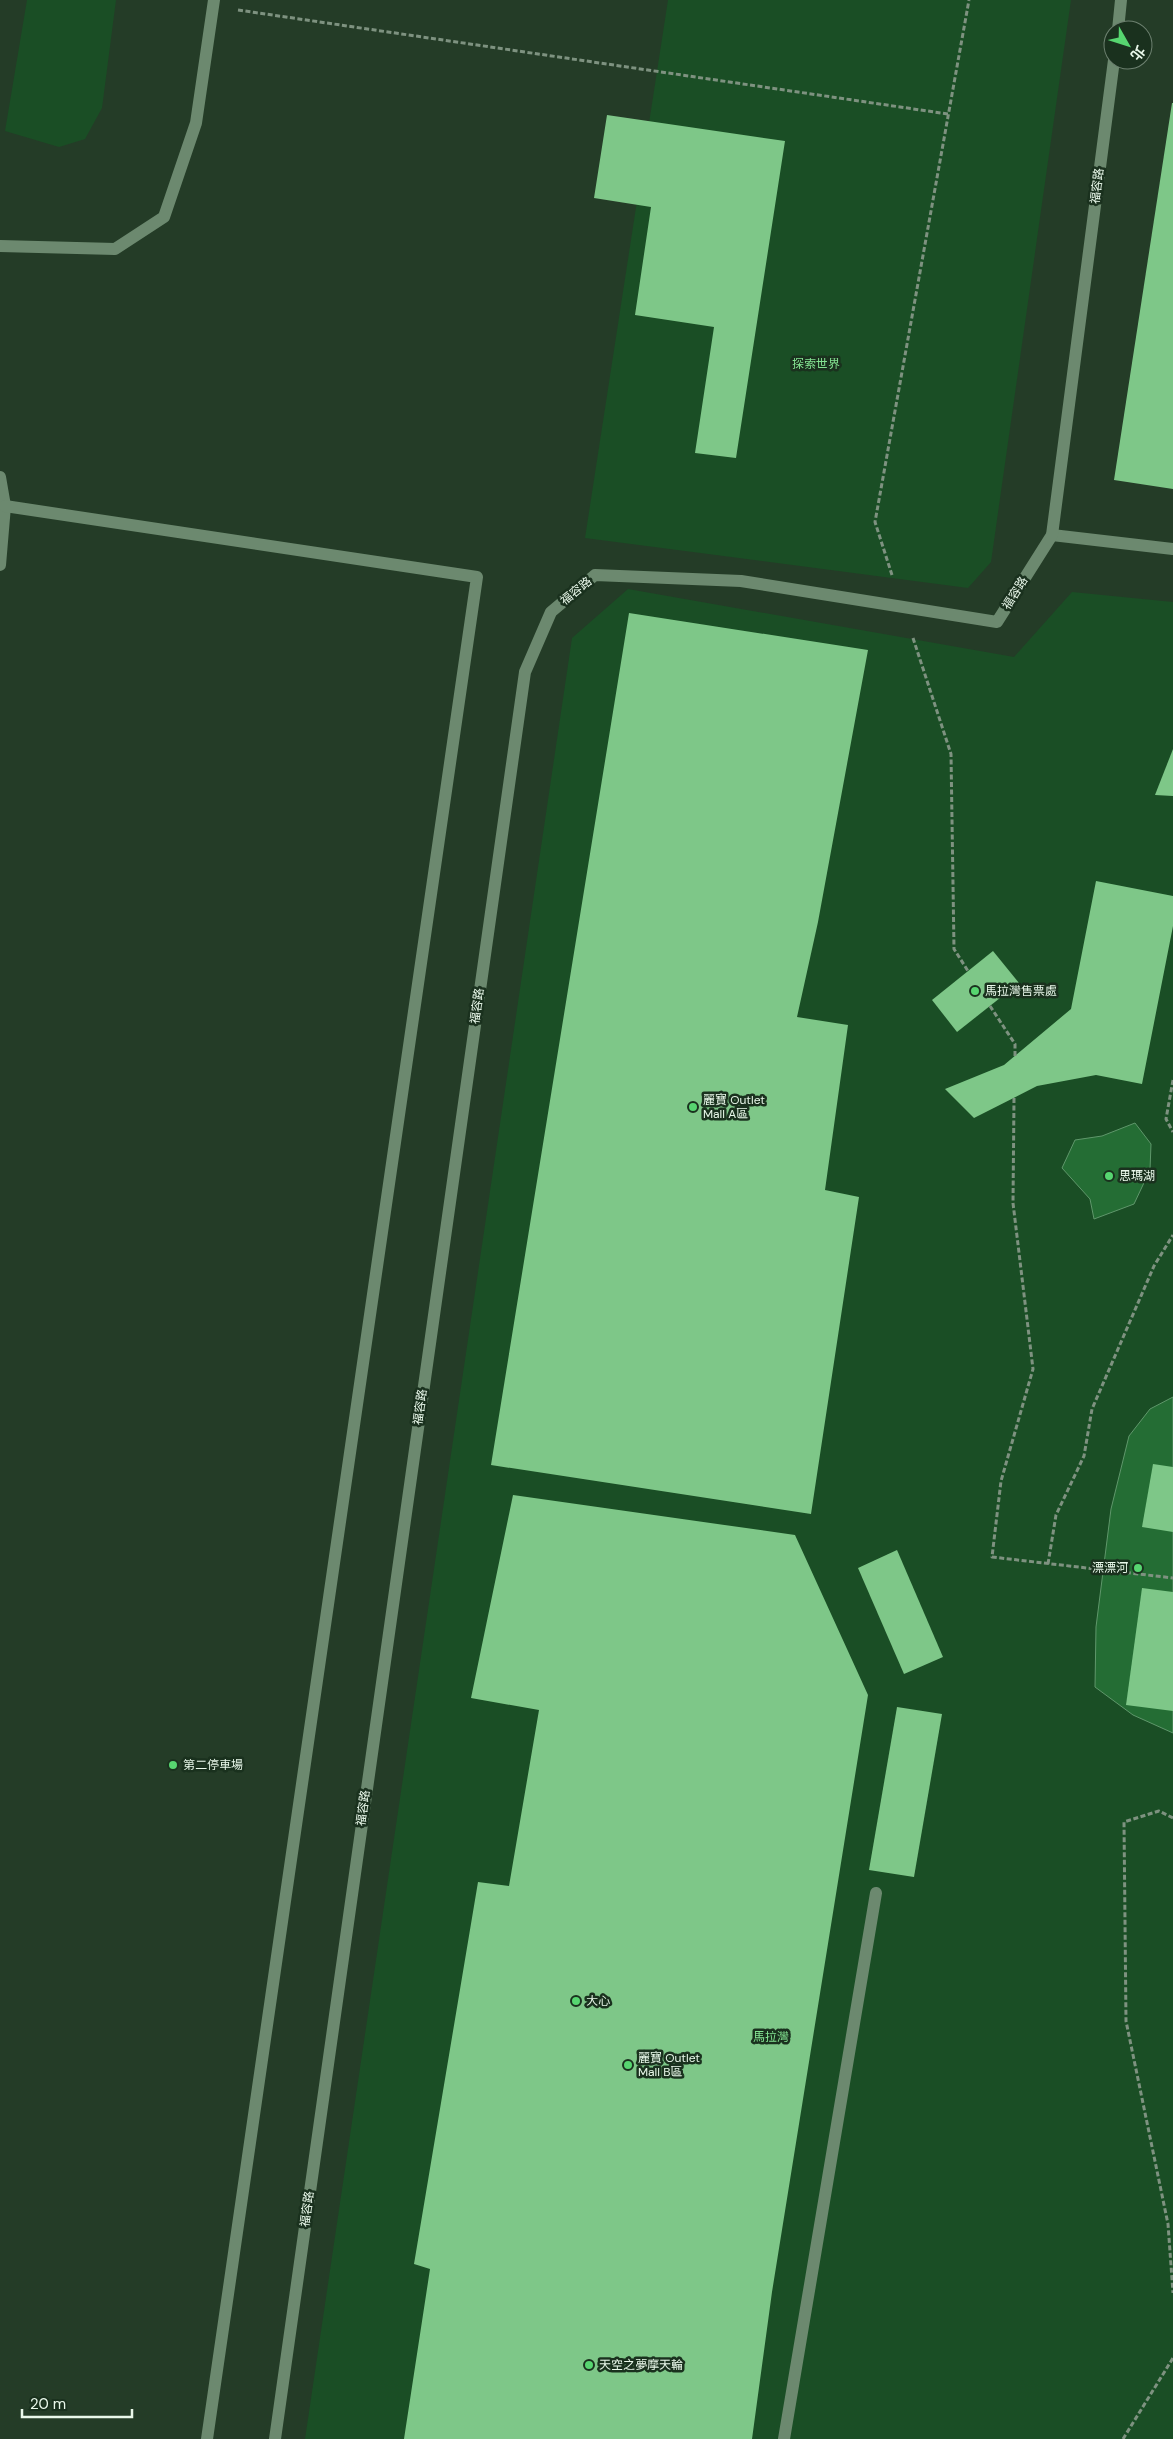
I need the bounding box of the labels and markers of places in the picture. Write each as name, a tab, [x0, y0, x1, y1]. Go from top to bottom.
place label: 馬拉灣售票處	[985, 983, 1057, 999]
marker: 馬拉灣售票處	[969, 985, 981, 997]
place label: 麗寶 Outlet Mall A區	[703, 1092, 765, 1122]
marker: 麗寶 Outlet Mall A區	[687, 1101, 699, 1113]
place label: 思瑪湖	[1119, 1168, 1155, 1184]
marker: 思瑪湖	[1103, 1170, 1115, 1182]
place label: 漂漂河	[1092, 1560, 1128, 1576]
marker: 漂漂河	[1132, 1562, 1144, 1574]
place label: 第二停車場	[183, 1757, 243, 1773]
marker: 第二停車場	[167, 1759, 179, 1771]
place label: 大心	[586, 1993, 610, 2009]
marker: 大心	[570, 1995, 582, 2007]
place label: 麗寶 Outlet Mall B區	[638, 2050, 700, 2080]
marker: 麗寶 Outlet Mall B區	[622, 2059, 634, 2071]
place label: 天空之夢摩天輪	[599, 2357, 683, 2373]
marker: 天空之夢摩天輪	[583, 2359, 595, 2371]

